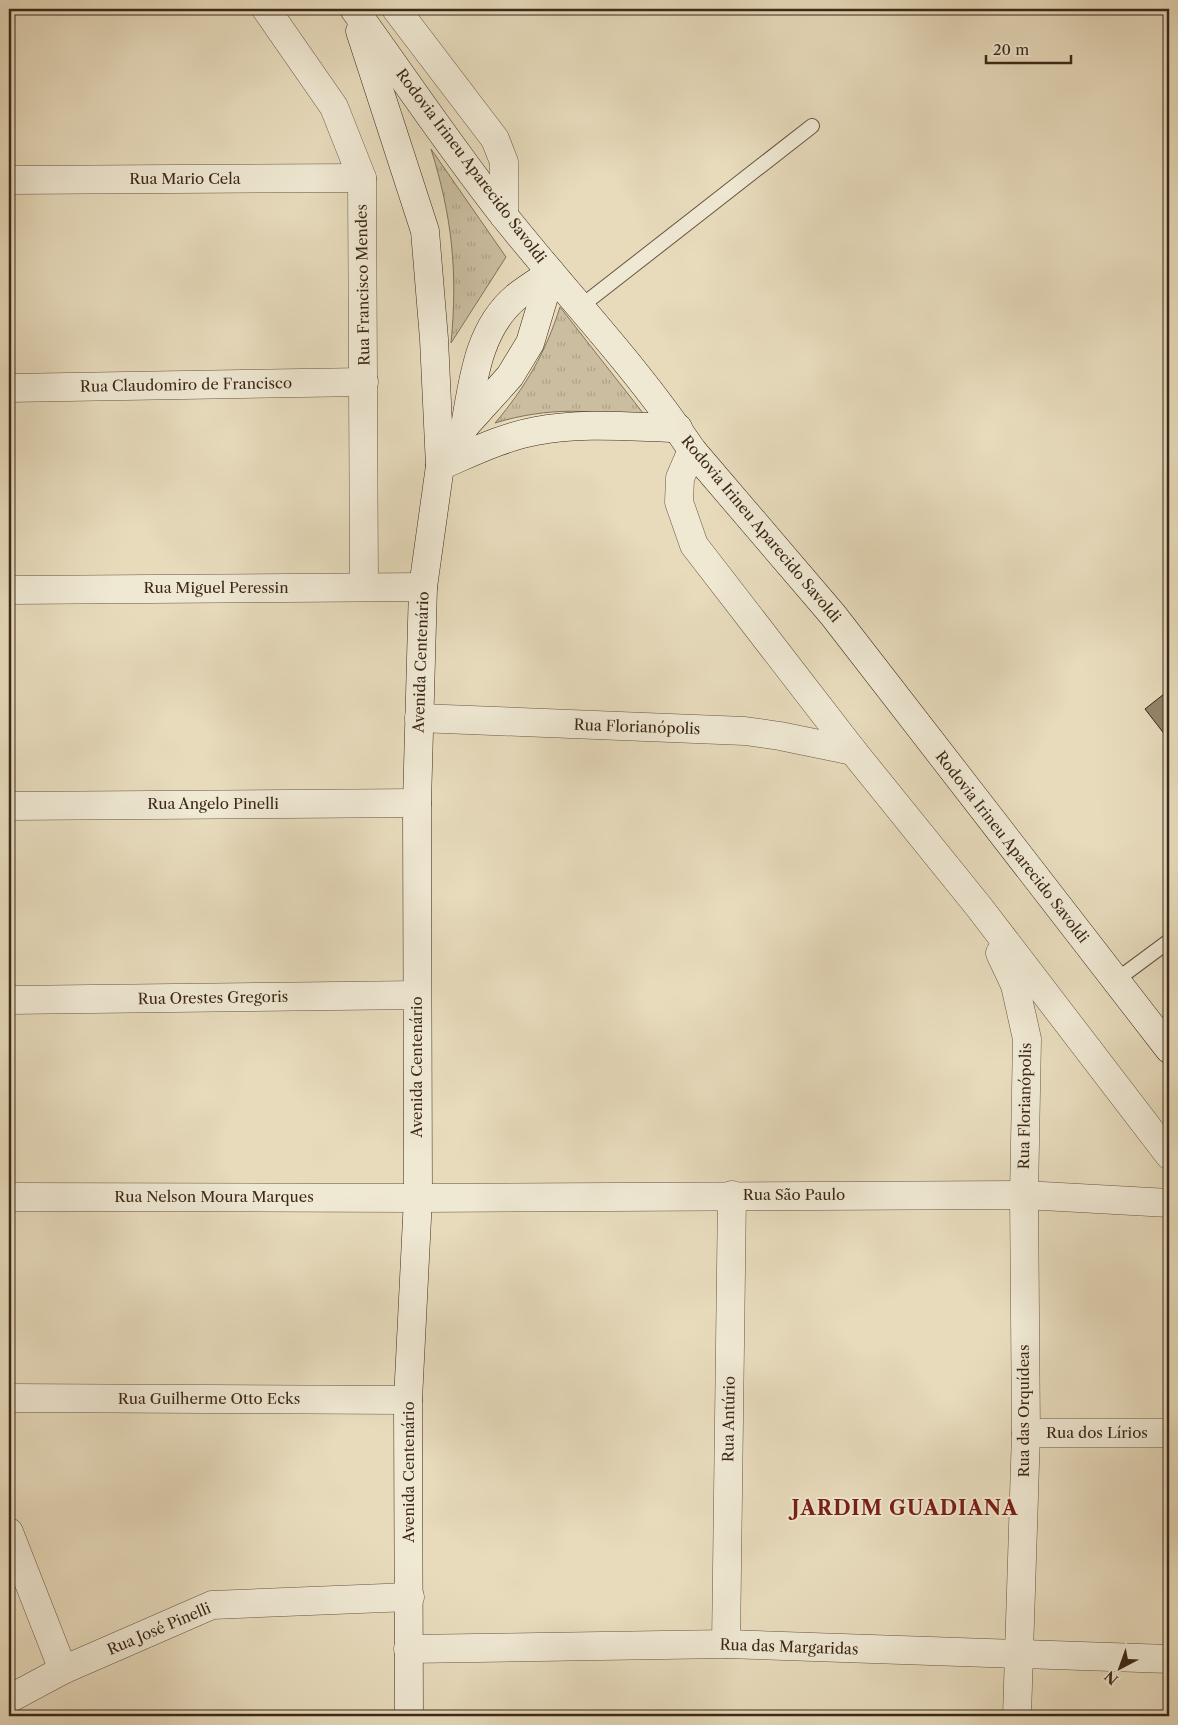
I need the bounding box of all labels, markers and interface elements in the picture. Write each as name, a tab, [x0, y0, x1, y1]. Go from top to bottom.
scale bar	[986, 32, 1070, 64]
text: 20 m	[993, 40, 1029, 59]
street label: Rodovia Irineu Aparecido Savoldi	[392, 65, 551, 267]
street label: Rua Mario Cela	[129, 169, 241, 188]
street label: Rua Francisco Mendes	[352, 204, 373, 366]
street label: Rua Claudomiro de Francisco	[80, 373, 292, 396]
street label: Rodovia Irineu Aparecido Savoldi	[677, 431, 846, 626]
street label: Rua Miguel Peressin	[143, 578, 289, 597]
street label: Avenida Centenário	[409, 591, 432, 734]
street label: Rua Florianópolis	[573, 715, 701, 738]
street label: Rodovia Irineu Aparecido Savoldi	[932, 747, 1094, 947]
street label: Rua Angelo Pinelli	[147, 794, 279, 813]
street label: Rua Orestes Gregoris	[138, 987, 288, 1008]
street label: Avenida Centenário	[407, 996, 426, 1139]
street label: Rua Florianópolis	[1014, 1042, 1035, 1169]
street label: Rua São Paulo	[743, 1185, 845, 1204]
street label: Rua Nelson Moura Marques	[114, 1187, 314, 1206]
street label: Rua das Orquídeas	[1014, 1345, 1033, 1477]
street label: Rua Antúrio	[718, 1376, 739, 1462]
street label: Rua Guilherme Otto Ecks	[118, 1389, 300, 1408]
street label: Avenida Centenário	[399, 1401, 418, 1544]
street label: Rua dos Lírios	[1046, 1423, 1148, 1442]
district label: JARDIM GUADIANA	[787, 1496, 1019, 1520]
street label: Rua José Pinelli	[104, 1598, 214, 1659]
street label: Rua das Margaridas	[719, 1635, 859, 1658]
north arrow	[1096, 1642, 1146, 1692]
text: N	[1101, 1667, 1122, 1689]

